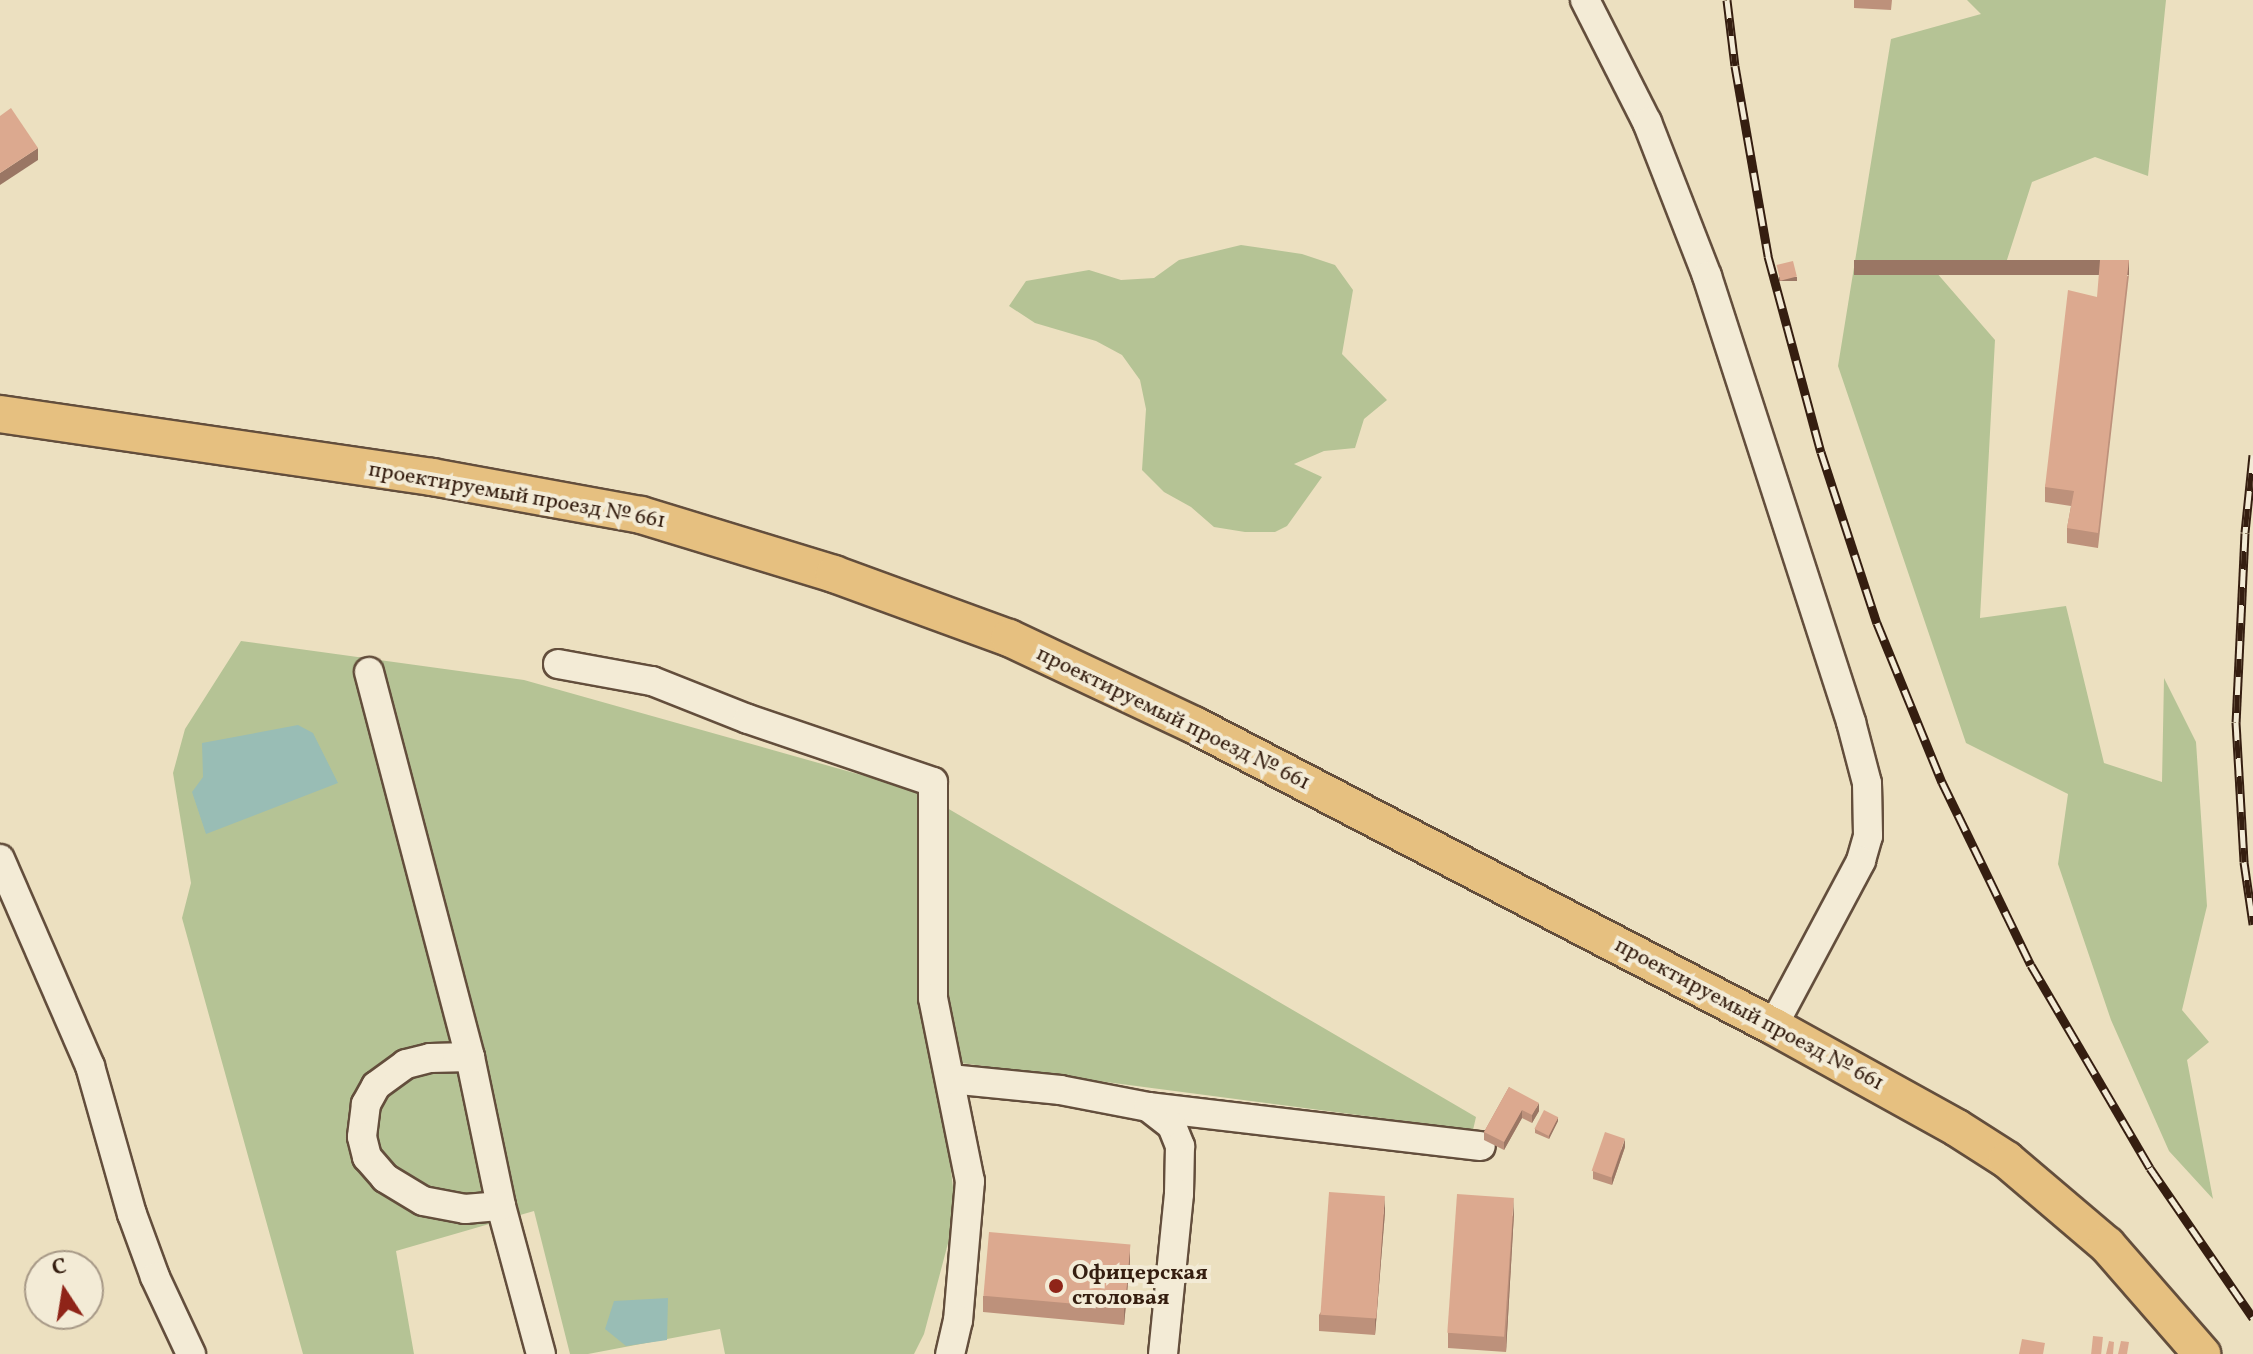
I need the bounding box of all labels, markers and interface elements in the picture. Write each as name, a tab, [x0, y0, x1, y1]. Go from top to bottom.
street label: проектируемый проезд № 661	[366, 457, 668, 535]
street label: проектируемый проезд № 661	[1032, 641, 1314, 797]
street label: проектируемый проезд № 661	[1610, 933, 1888, 1097]
north arrow	[24, 1250, 104, 1330]
text: С	[49, 1251, 69, 1285]
place label: Офицерская столовая	[1072, 1260, 1208, 1312]
marker: Офицерская столовая	[1047, 1277, 1065, 1295]

